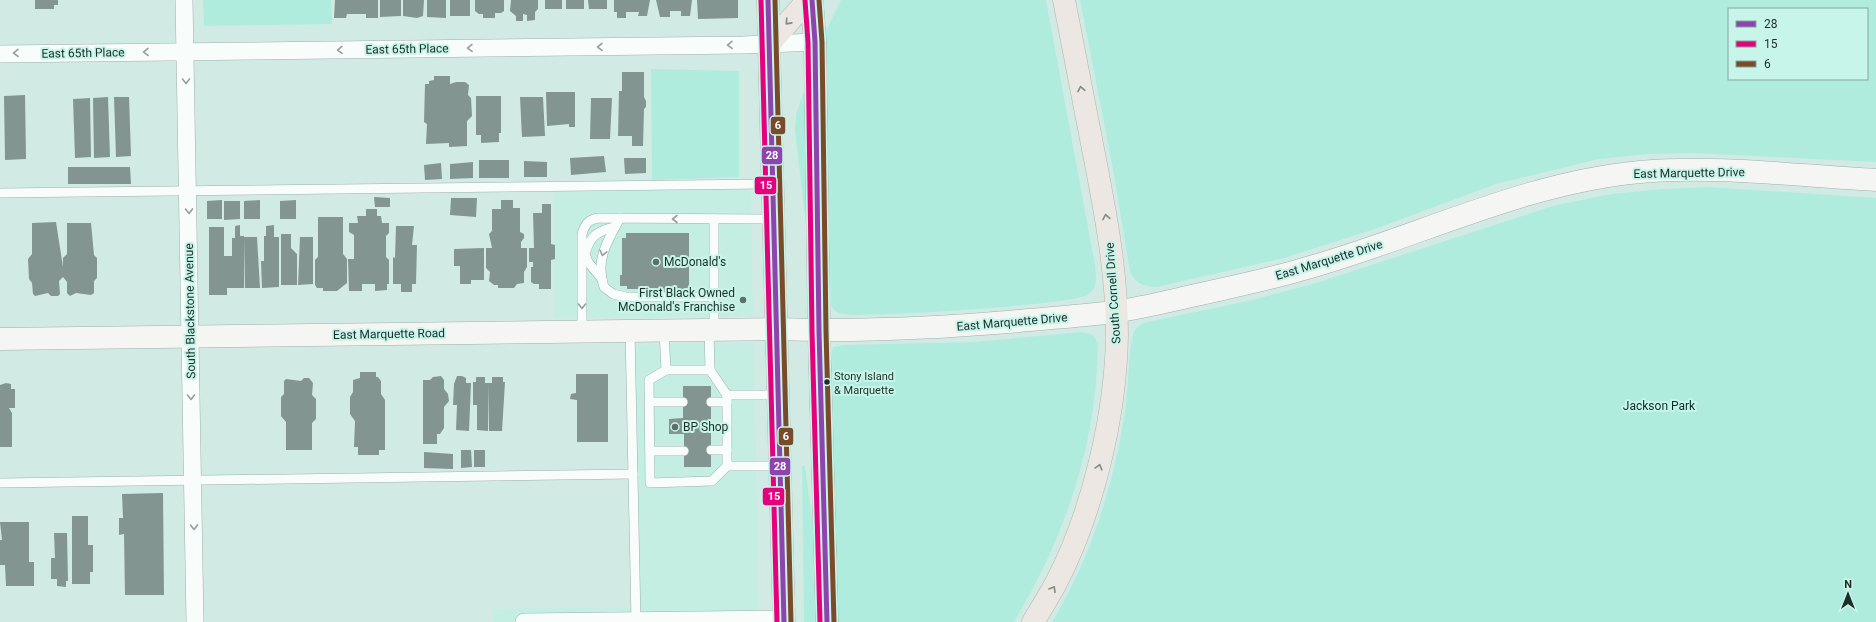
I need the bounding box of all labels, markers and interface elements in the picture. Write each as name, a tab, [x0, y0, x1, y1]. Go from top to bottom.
legend	[1728, 8, 1868, 80]
one-way arrow	[786, 17, 793, 25]
text: 28	[1764, 17, 1778, 31]
text: 15	[1764, 37, 1778, 51]
street label: East 65th Place	[365, 41, 449, 57]
one-way arrow	[727, 41, 733, 49]
one-way arrow	[597, 42, 603, 51]
one-way arrow	[467, 44, 473, 52]
street label: East 65th Place	[41, 45, 125, 61]
one-way arrow	[337, 45, 343, 54]
one-way arrow	[143, 48, 149, 56]
one-way arrow	[13, 49, 19, 57]
text: 6	[1764, 57, 1771, 71]
one-way arrow	[181, 78, 190, 84]
one-way arrow	[1078, 86, 1086, 93]
line badge: 6	[770, 116, 786, 135]
text: 6	[775, 119, 781, 132]
line badge: 28	[761, 146, 783, 165]
text: 28	[766, 149, 778, 162]
street label: East Marquette Drive	[1633, 165, 1745, 181]
line badge: 15	[754, 176, 777, 195]
text: 15	[760, 179, 772, 192]
one-way arrow	[184, 208, 193, 214]
one-way arrow	[1102, 214, 1110, 220]
one-way arrow	[672, 215, 678, 223]
street label: East Marquette Drive	[1274, 237, 1384, 283]
street label: South Cornell Drive	[1102, 242, 1124, 344]
street label: South Blackstone Avenue	[182, 243, 198, 379]
one-way arrow	[600, 250, 608, 257]
place label: McDonald's	[664, 255, 726, 269]
marker: McDonald's	[651, 257, 661, 267]
place label: First Black Owned McDonald's Franchise	[618, 286, 735, 314]
marker: First Black Owned McDonald's Franchise	[738, 295, 748, 305]
one-way arrow	[578, 303, 586, 309]
street label: East Marquette Drive	[956, 310, 1068, 334]
street label: East Marquette Road	[333, 326, 445, 342]
place label: Stony Island & Marquette	[834, 370, 894, 397]
marker: Stony Island & Marquette	[822, 377, 832, 387]
one-way arrow	[187, 394, 196, 400]
park label: Jackson Park	[1623, 399, 1696, 413]
place label: BP Shop	[683, 420, 729, 434]
marker: BP Shop	[670, 422, 680, 432]
line badge: 6	[778, 427, 794, 446]
text: 6	[783, 430, 789, 443]
line badge: 28	[769, 457, 791, 476]
text: 28	[774, 460, 786, 473]
one-way arrow	[1094, 464, 1102, 470]
line badge: 15	[762, 487, 785, 506]
text: 15	[768, 490, 780, 503]
one-way arrow	[190, 524, 198, 530]
north arrow	[1828, 574, 1868, 614]
text: N	[1844, 578, 1852, 591]
one-way arrow	[1048, 585, 1055, 593]

